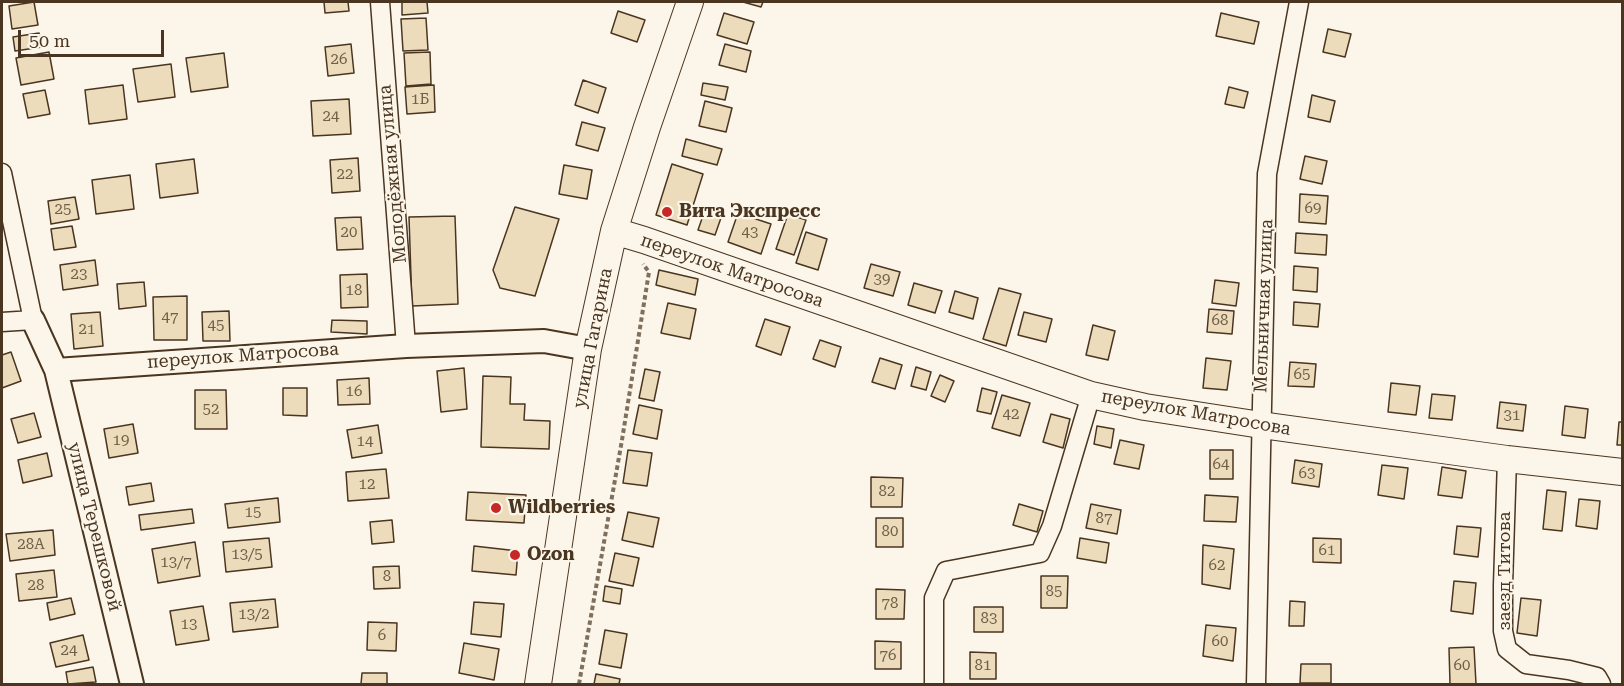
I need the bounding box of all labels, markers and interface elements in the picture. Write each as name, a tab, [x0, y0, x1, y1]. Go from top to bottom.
scale bar	[21, 18, 166, 56]
text: 50 m	[29, 30, 70, 51]
house number: 26	[331, 51, 347, 69]
street label: Молодёжная улица	[374, 84, 412, 264]
house number: 1Б	[411, 91, 429, 109]
house number: 24	[323, 108, 339, 126]
house number: 22	[337, 166, 353, 184]
house number: 69	[1305, 200, 1321, 218]
house number: 25	[55, 201, 71, 219]
place label: Вита Экспресс	[679, 201, 821, 223]
marker: Вита Экспресс	[660, 205, 674, 219]
street label: Мельничная улица	[1250, 219, 1278, 393]
house number: 20	[341, 224, 357, 242]
house number: 43	[742, 224, 758, 242]
street label: переулок Матросова	[638, 230, 826, 312]
house number: 23	[71, 266, 87, 284]
street label: улица Гагарина	[569, 266, 617, 410]
house number: 39	[874, 271, 890, 289]
house number: 18	[346, 282, 362, 300]
house number: 47	[162, 309, 178, 327]
house number: 68	[1212, 312, 1228, 330]
house number: 45	[208, 317, 224, 335]
house number: 21	[79, 321, 95, 339]
street label: переулок Матросова	[146, 339, 340, 373]
house number: 65	[1294, 366, 1310, 384]
house number: 16	[346, 383, 362, 401]
street label: переулок Матросова	[1100, 386, 1292, 440]
house number: 52	[203, 401, 219, 419]
house number: 42	[1003, 406, 1019, 424]
house number: 31	[1504, 407, 1520, 425]
house number: 19	[113, 432, 129, 450]
house number: 14	[357, 433, 373, 451]
street label: улица Терешковой	[63, 440, 125, 614]
house number: 64	[1213, 456, 1229, 474]
house number: 63	[1299, 465, 1315, 483]
house number: 12	[359, 476, 375, 494]
house number: 82	[879, 483, 895, 501]
place label: Wildberries	[508, 497, 615, 519]
marker: Wildberries	[489, 501, 503, 515]
house number: 15	[245, 504, 261, 522]
house number: 87	[1096, 510, 1112, 528]
street label: заезд Титова	[1494, 512, 1516, 630]
house number: 80	[882, 523, 898, 541]
house number: 28А	[17, 536, 45, 554]
house number: 61	[1319, 542, 1335, 560]
place label: Ozon	[527, 544, 575, 566]
house number: 13/5	[231, 546, 263, 564]
marker: Ozon	[508, 548, 522, 562]
house number: 13/7	[160, 554, 192, 572]
house number: 62	[1209, 557, 1225, 575]
house number: 8	[383, 568, 391, 586]
house number: 28	[28, 577, 44, 595]
house number: 85	[1046, 583, 1062, 601]
house number: 78	[882, 595, 898, 613]
house number: 13/2	[238, 606, 270, 624]
house number: 83	[981, 610, 997, 628]
house number: 13	[181, 616, 197, 634]
house number: 6	[378, 627, 386, 645]
house number: 60	[1212, 633, 1228, 651]
house number: 24	[61, 642, 77, 660]
house number: 76	[880, 647, 896, 665]
house number: 81	[975, 657, 991, 675]
house number: 60	[1454, 657, 1470, 675]

